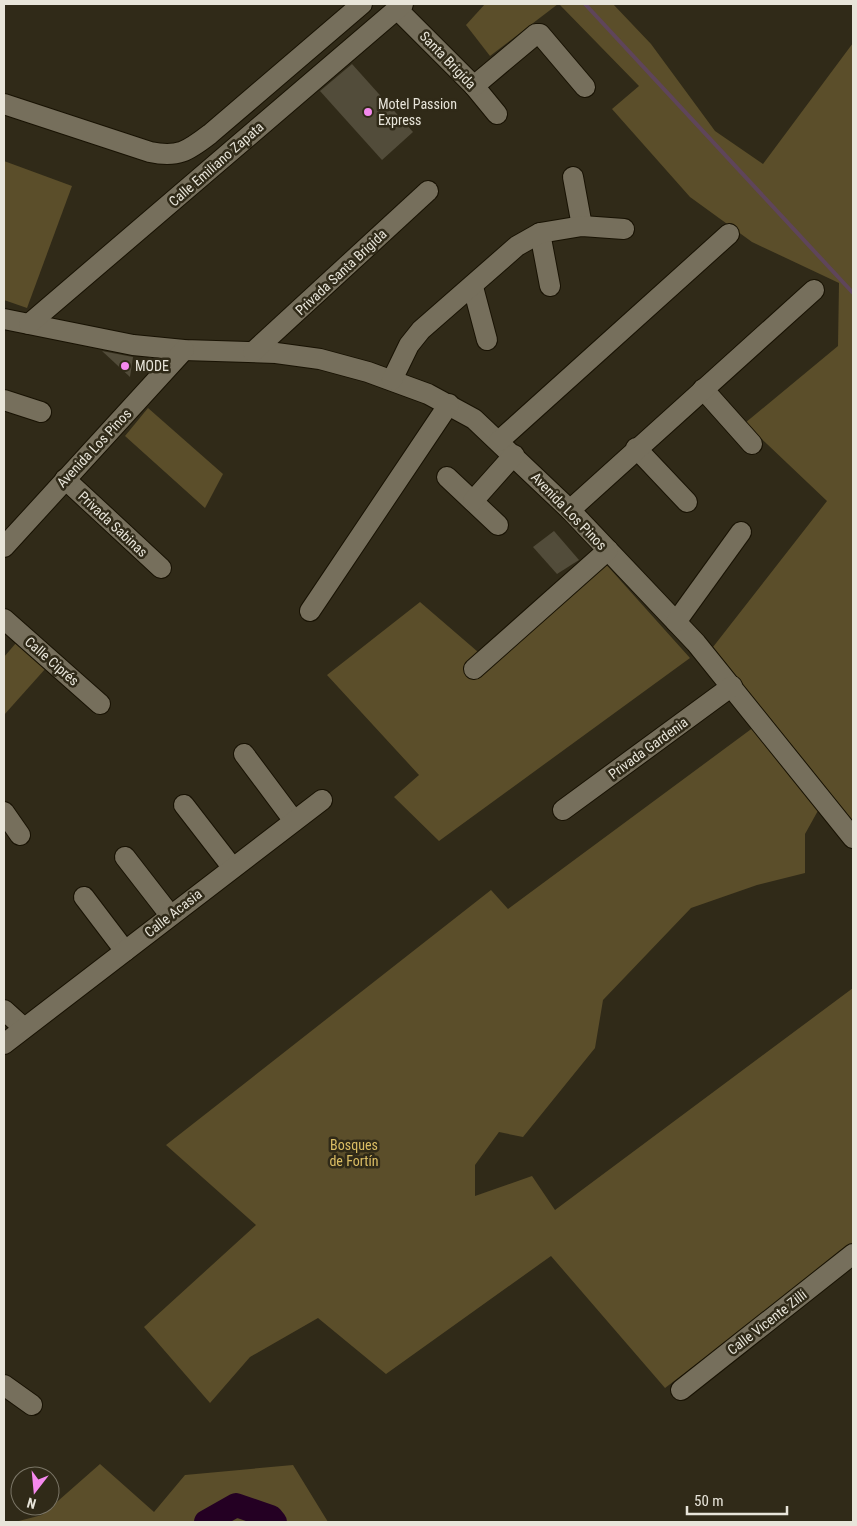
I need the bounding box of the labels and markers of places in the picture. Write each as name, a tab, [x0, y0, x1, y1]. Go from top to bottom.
place label: Motel Passion Express	[378, 96, 457, 128]
marker: Motel Passion Express	[362, 106, 374, 118]
place label: MODE	[135, 358, 169, 374]
marker: MODE	[119, 360, 131, 372]

